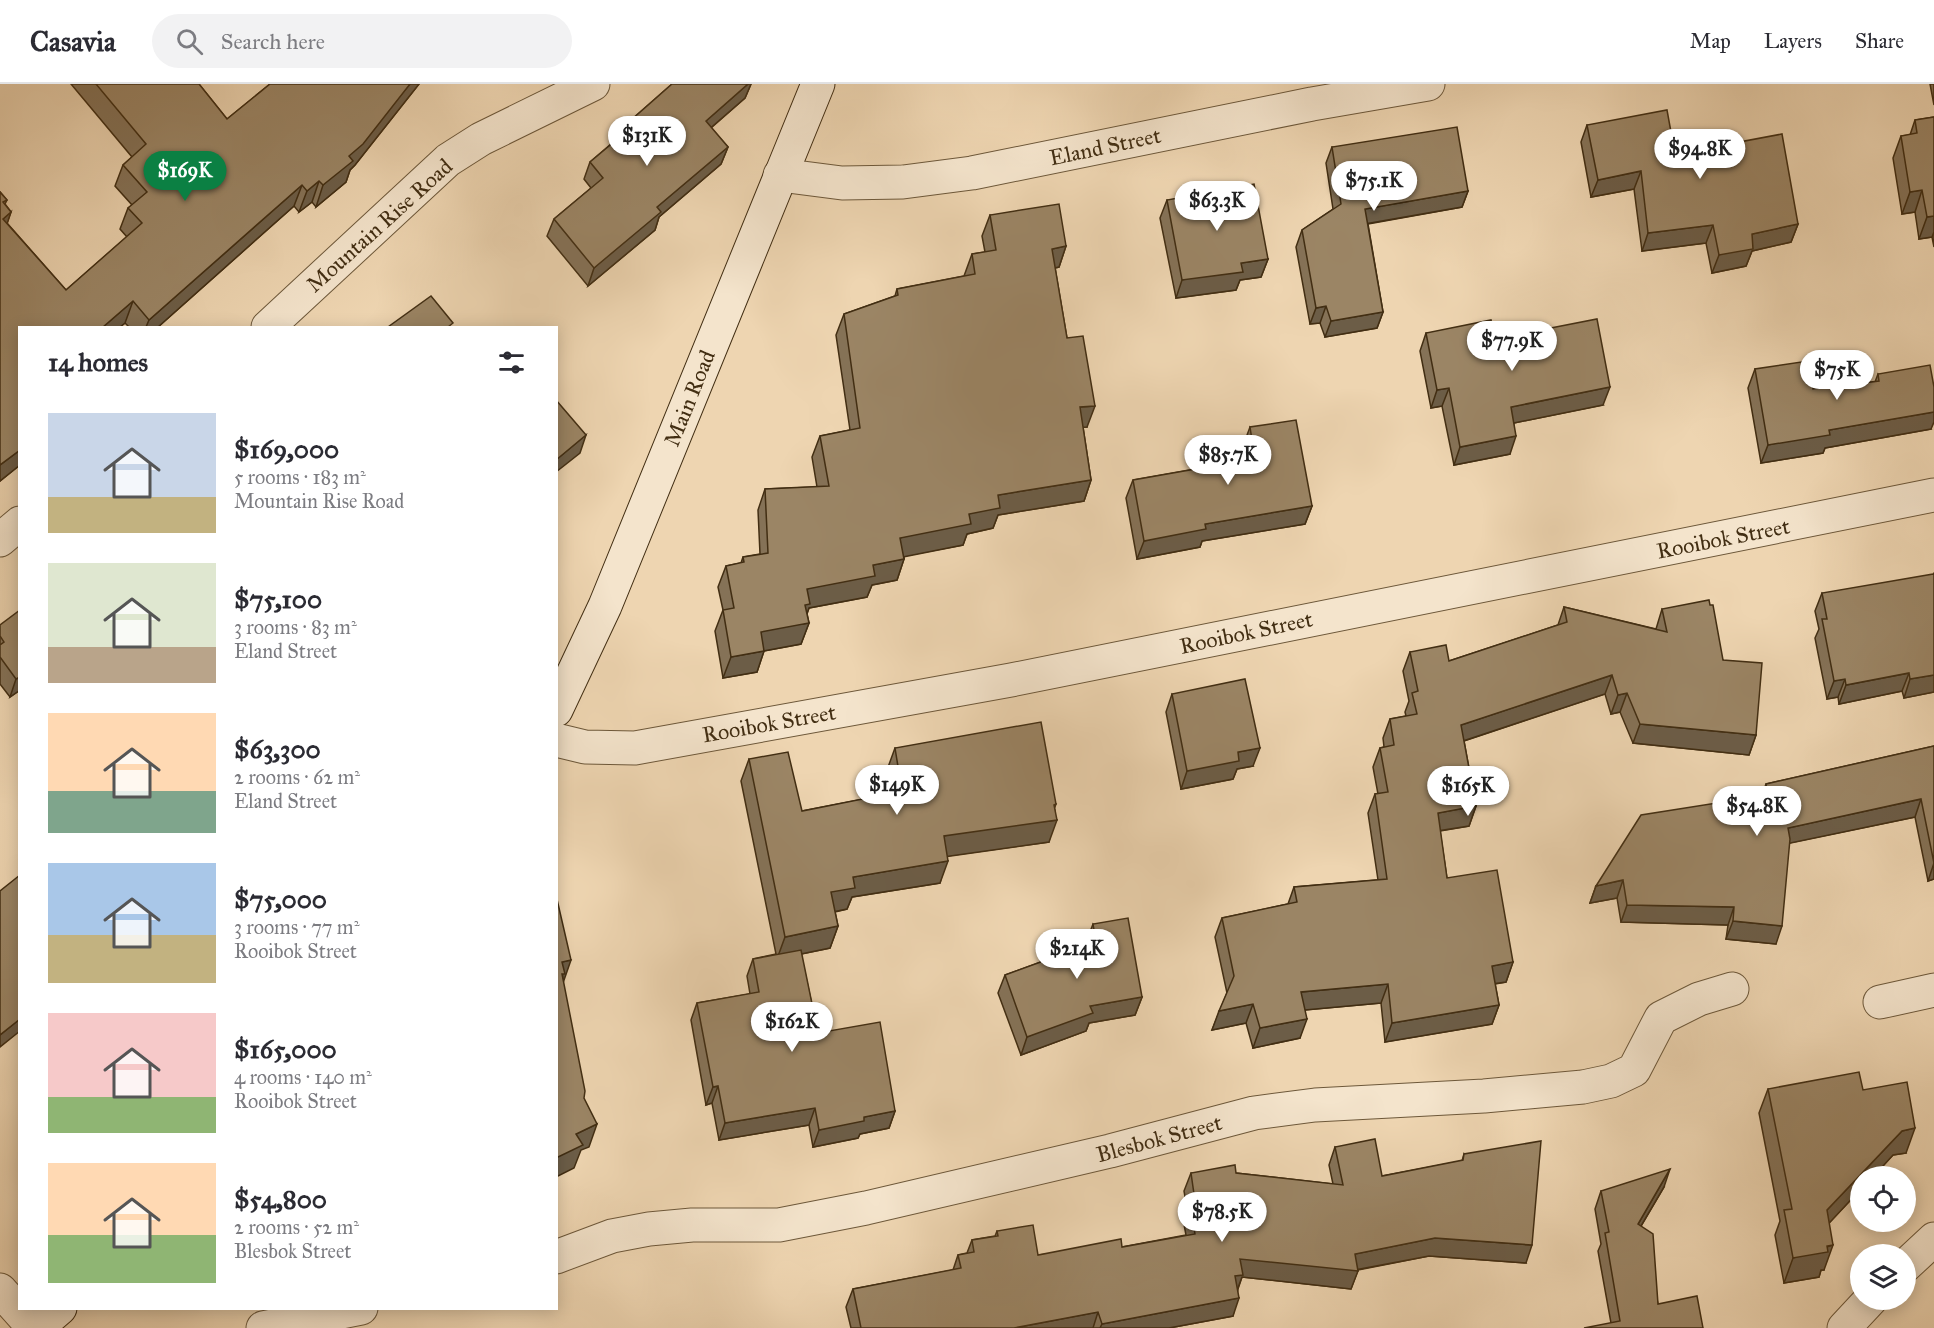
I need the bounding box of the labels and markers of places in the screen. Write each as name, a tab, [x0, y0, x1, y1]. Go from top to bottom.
pin: $131K	[605, 116, 689, 167]
pin: $94.8K	[1651, 129, 1749, 180]
pin: $169K	[143, 151, 227, 202]
pin: $75.1K	[1325, 161, 1423, 212]
pin: $63.3K	[1168, 181, 1266, 232]
pin: $77.9K	[1463, 321, 1561, 372]
pin: $75K	[1801, 350, 1873, 401]
pin: $85.7K	[1179, 435, 1277, 486]
pin: $149K	[855, 765, 939, 816]
pin: $165K	[1426, 766, 1510, 817]
pin: $54.8K	[1708, 786, 1806, 837]
pin: $214K	[1035, 929, 1119, 980]
pin: $162K	[750, 1002, 834, 1053]
pin: $78.5K	[1173, 1192, 1271, 1243]

